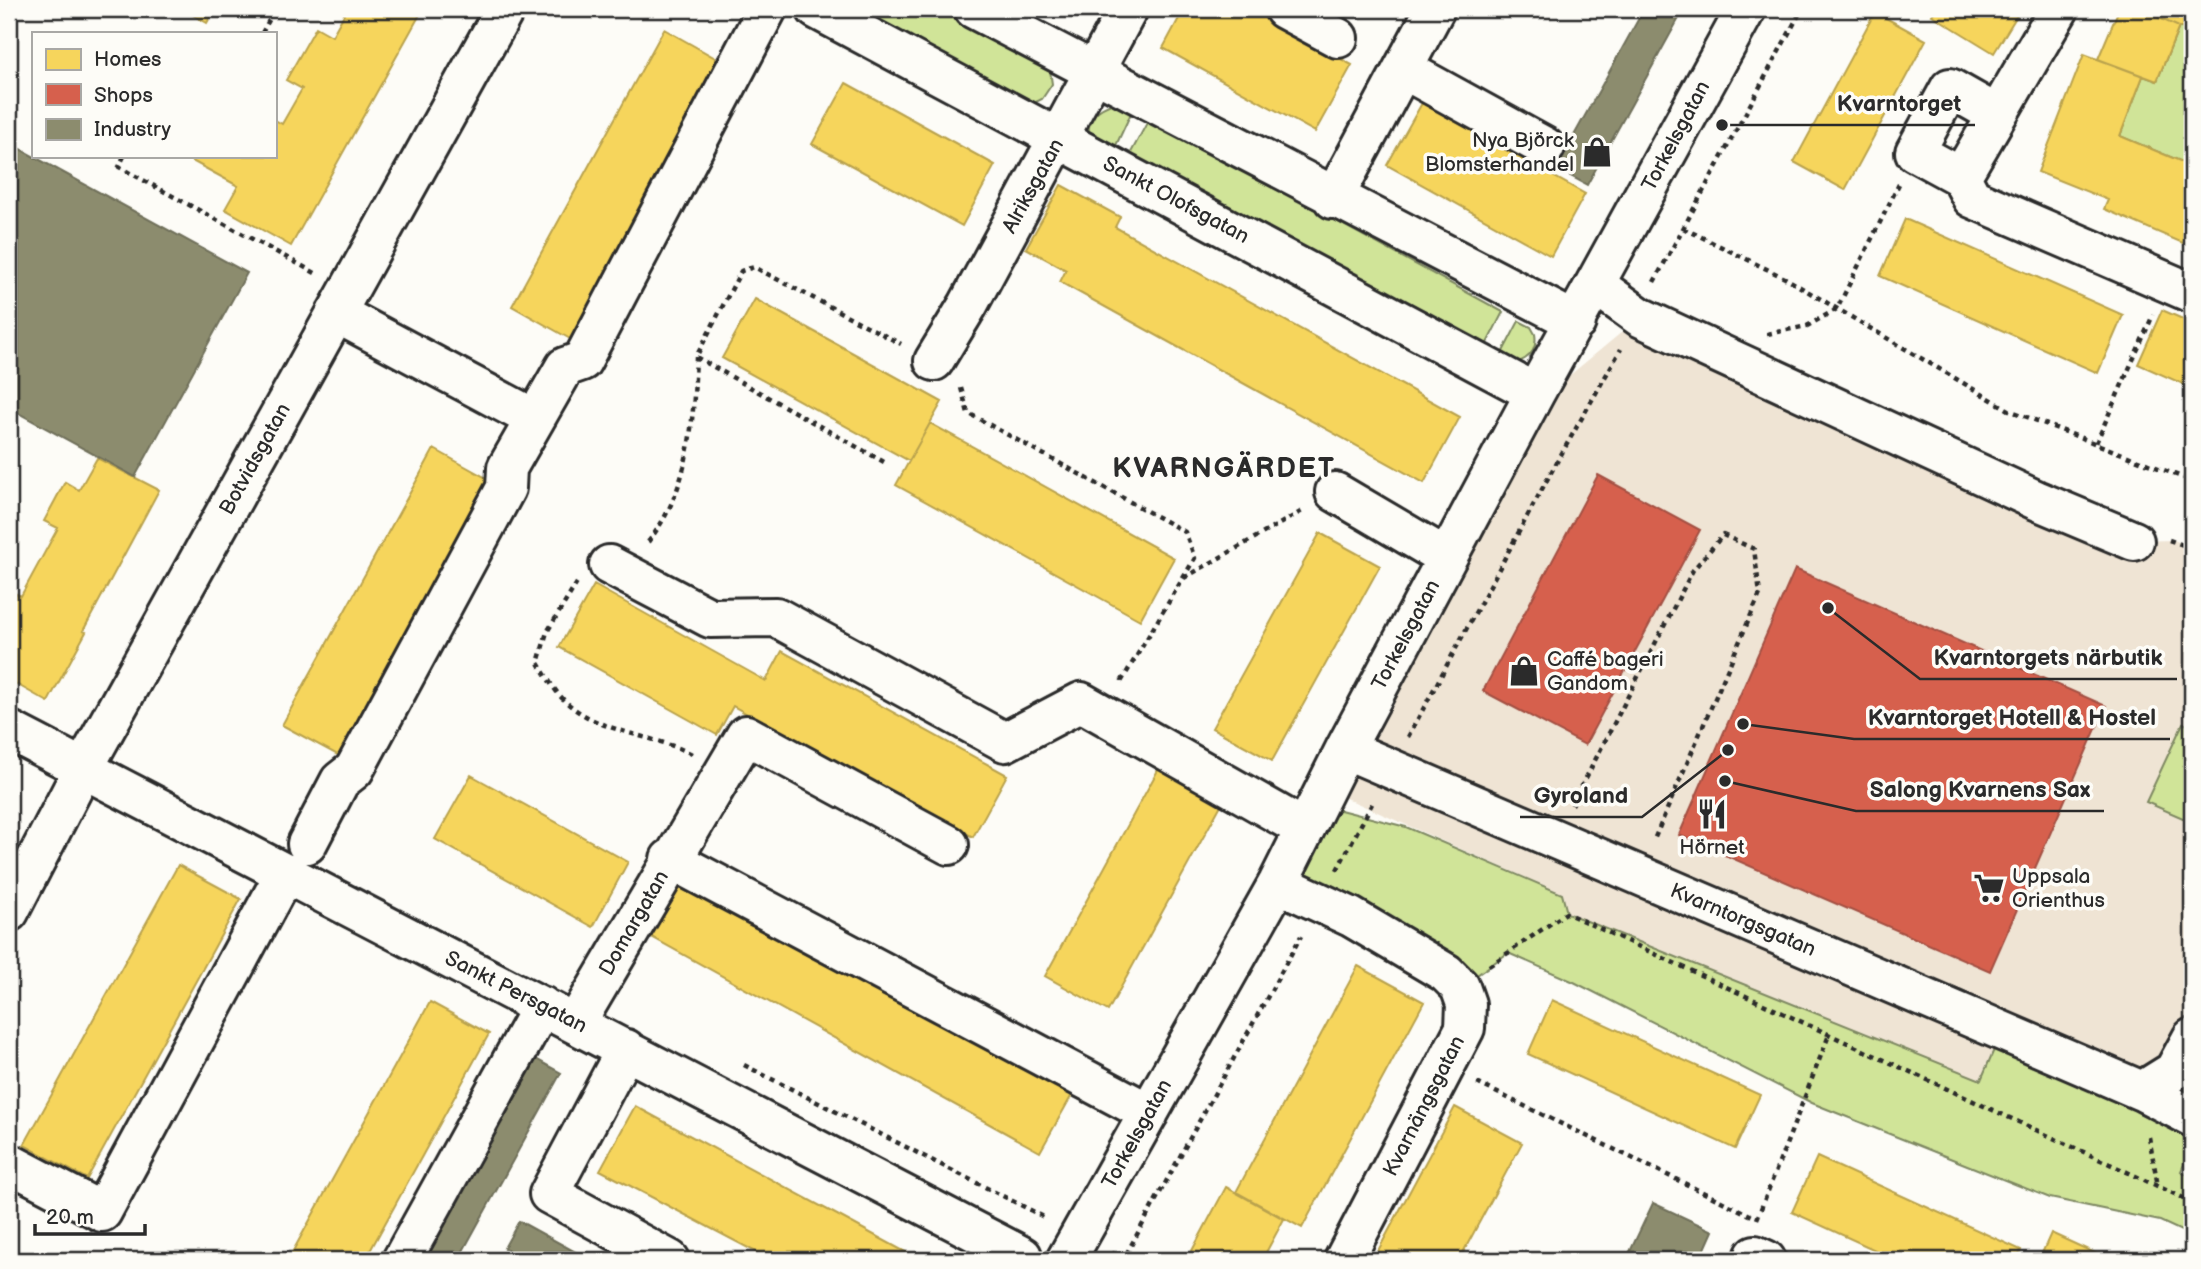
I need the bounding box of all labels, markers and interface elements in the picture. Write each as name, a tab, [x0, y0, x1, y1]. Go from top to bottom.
legend	[32, 32, 276, 158]
text: Homes	[94, 47, 162, 72]
street label: Torkelsgatan	[1637, 77, 1715, 195]
callout: Kvarntorget	[1822, 81, 1975, 125]
text: Shops	[94, 83, 153, 108]
text: Kvarntorget	[1837, 90, 1961, 118]
text: Industry	[94, 117, 172, 142]
place label: Nya Björck Blomsterhandel	[1425, 128, 1575, 177]
street label: Alriksgatan	[997, 134, 1069, 238]
shop icon: Nya Björck Blomsterhandel	[1580, 135, 1614, 169]
street label: Sankt Olofsgatan	[1099, 151, 1253, 249]
street label: Botvidsgatan	[214, 399, 296, 519]
district label: KVARNGÄRDET	[1112, 450, 1336, 485]
street label: Torkelsgatan	[1367, 576, 1445, 694]
callout: Kvarntorgets närbutik	[1920, 635, 2177, 679]
text: Kvarntorgets närbutik	[1934, 644, 2162, 672]
place label: Caffé bageri Gandom	[1547, 647, 1664, 696]
shop icon: Caffé bageri Gandom	[1507, 654, 1541, 688]
callout: Kvarntorget Hotell & Hostel	[1854, 695, 2170, 739]
text: Kvarntorget Hotell & Hostel	[1868, 704, 2156, 732]
callout: Salong Kvarnens Sax	[1856, 767, 2104, 811]
callout: Gyroland	[1520, 773, 1642, 817]
text: Salong Kvarnens Sax	[1870, 776, 2091, 804]
text: Gyroland	[1534, 782, 1628, 810]
restaurant icon: Hörnet	[1695, 797, 1729, 831]
place label: Hörnet	[1679, 835, 1745, 860]
place label: Uppsala Orienthus	[2012, 864, 2105, 913]
street label: Domargatan	[594, 866, 674, 980]
supermarket icon: Uppsala Orienthus	[1972, 871, 2006, 905]
street label: Kvarntorgsgatan	[1666, 878, 1820, 962]
street label: Sankt Persgatan	[441, 945, 591, 1039]
street label: Kvarnängsgatan	[1378, 1031, 1470, 1181]
street label: Torkelsgatan	[1097, 1075, 1177, 1193]
scale bar	[35, 1192, 145, 1236]
text: 20 m	[46, 1205, 94, 1230]

